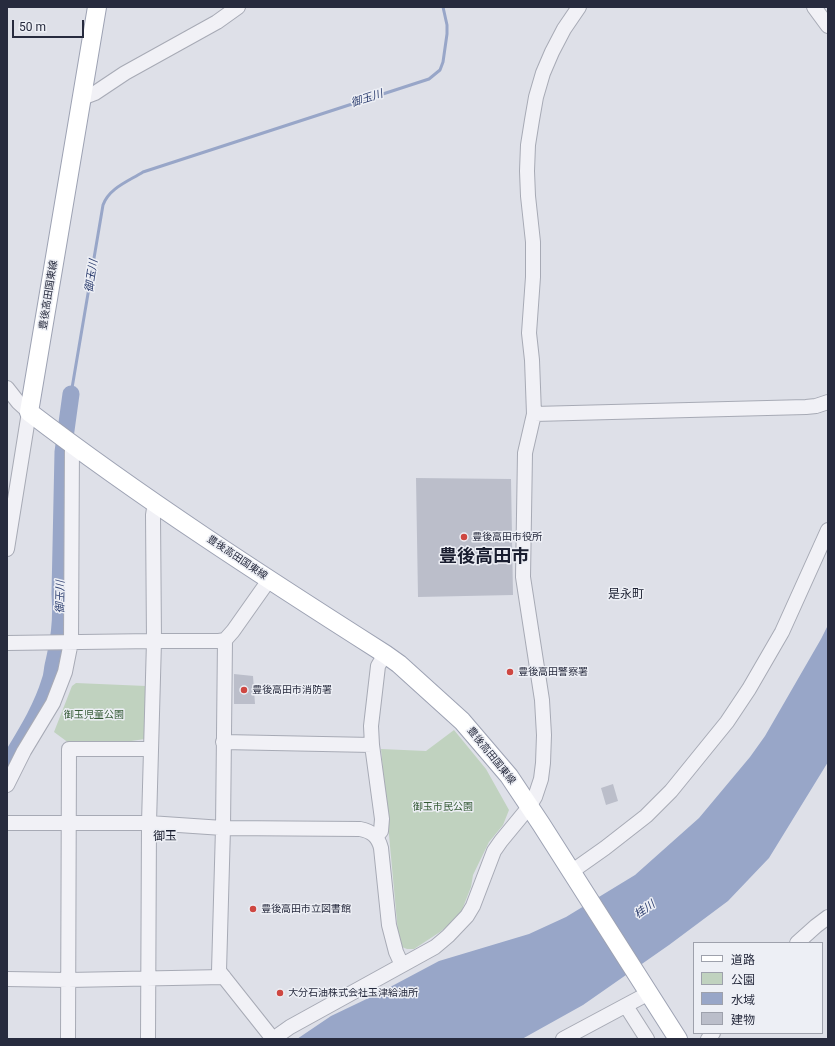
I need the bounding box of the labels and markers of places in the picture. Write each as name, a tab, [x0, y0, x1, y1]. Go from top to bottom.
place label: 豊後高田市役所	[472, 531, 542, 543]
marker: 豊後高田市役所	[459, 532, 469, 542]
place label: 豊後高田警察署	[518, 666, 588, 678]
marker: 豊後高田警察署	[505, 667, 515, 677]
place label: 豊後高田市消防署	[252, 684, 332, 696]
marker: 豊後高田市消防署	[239, 685, 249, 695]
place label: 豊後高田市立図書館	[261, 903, 351, 915]
marker: 豊後高田市立図書館	[248, 904, 258, 914]
place label: 大分石油株式会社玉津給油所	[288, 987, 418, 999]
marker: 大分石油株式会社玉津給油所	[275, 988, 285, 998]

